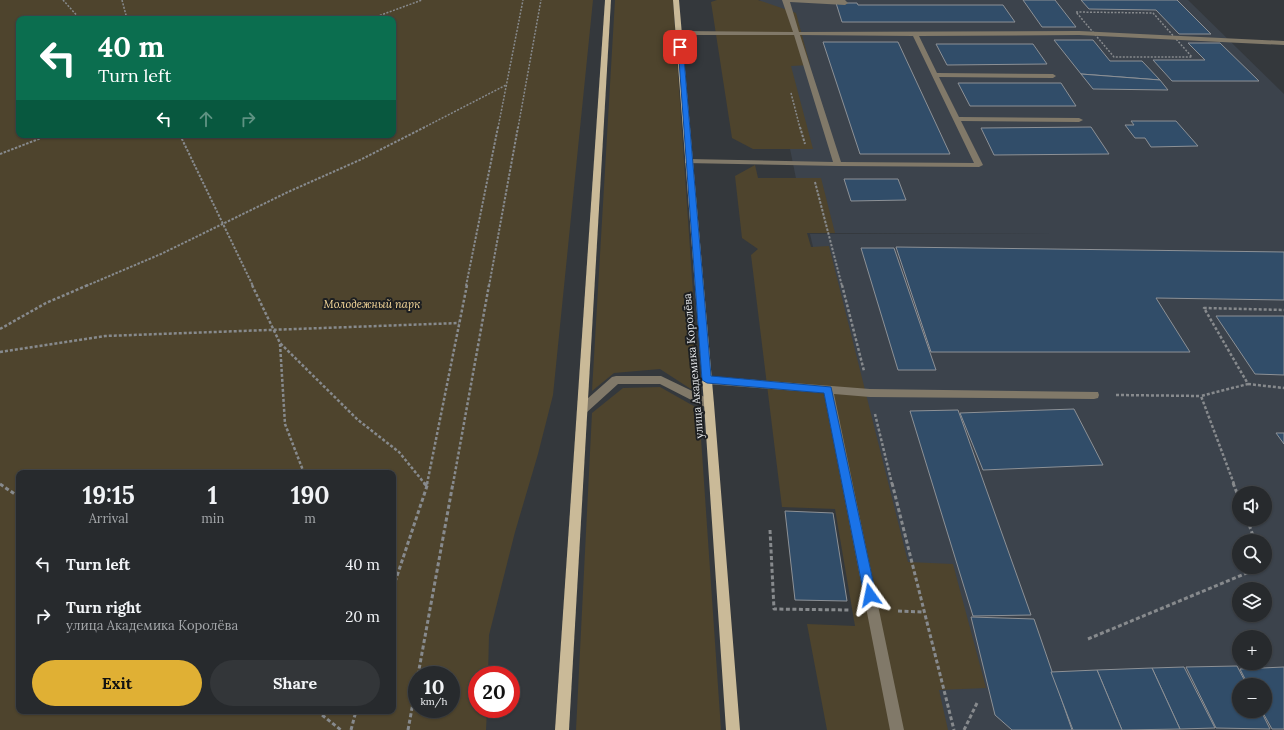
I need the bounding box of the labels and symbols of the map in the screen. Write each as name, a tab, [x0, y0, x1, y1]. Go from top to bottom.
pin	[663, 30, 697, 64]
street label: улица Академика Королёва	[680, 293, 706, 439]
park label: Молодежный парк	[324, 297, 421, 311]
position arrow	[849, 574, 891, 616]
speed limit sign: 20	[468, 666, 520, 718]

